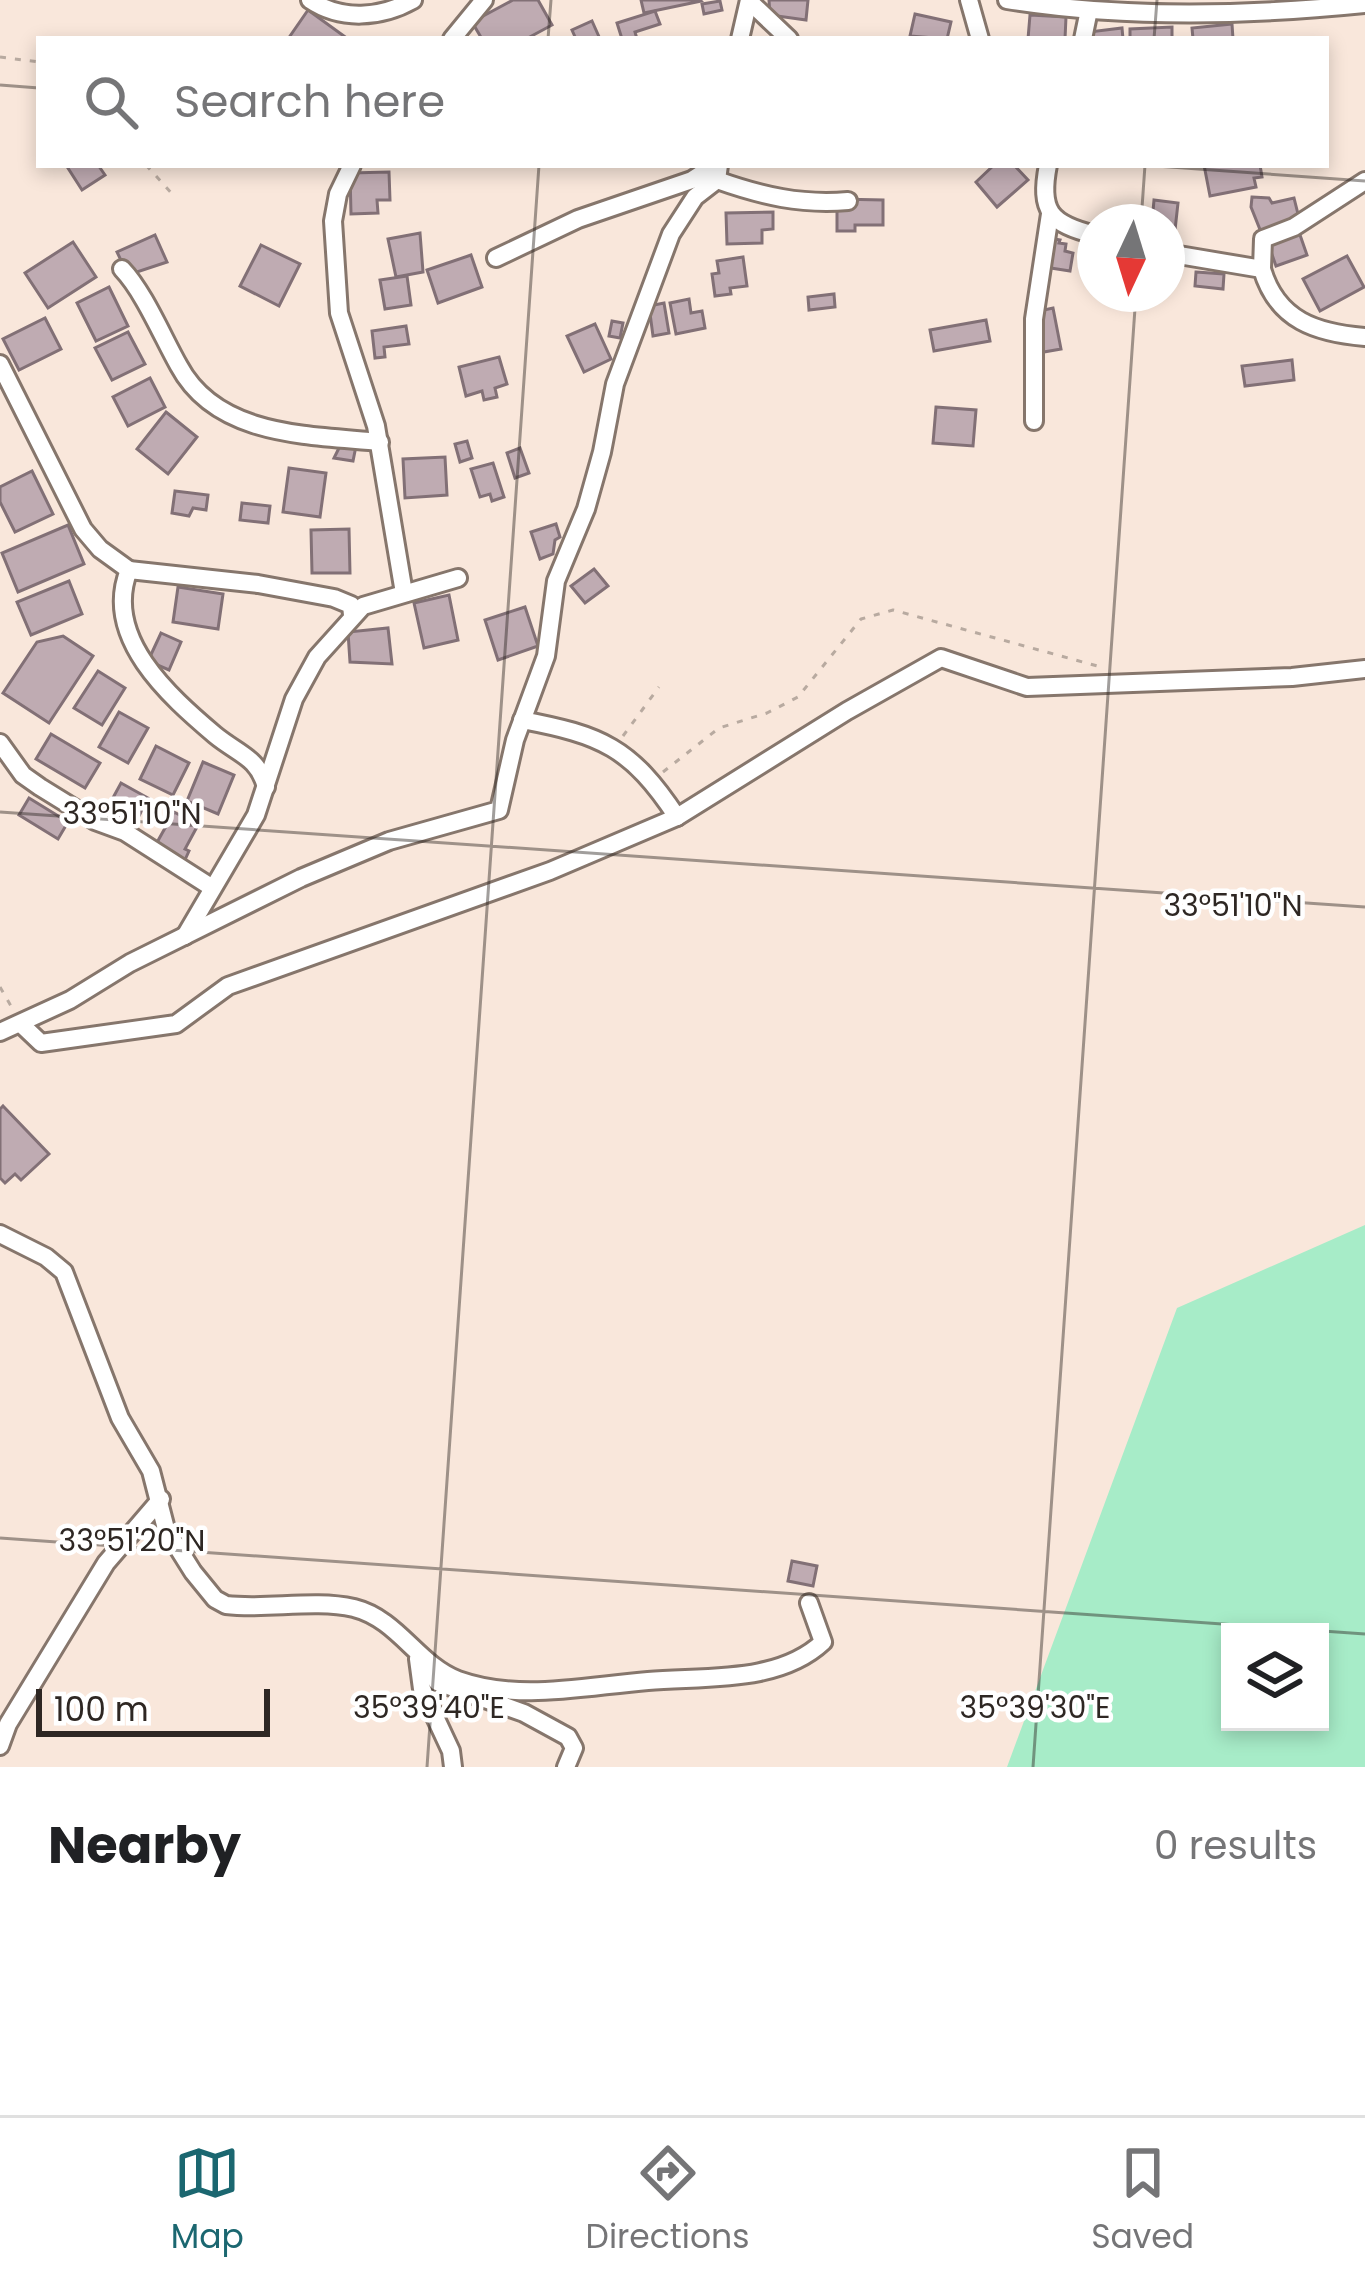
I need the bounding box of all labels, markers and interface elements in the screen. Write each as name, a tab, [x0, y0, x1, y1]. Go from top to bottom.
search box	[36, 36, 1329, 168]
icon: search	[78, 69, 144, 135]
text: Search here	[174, 70, 445, 133]
north arrow	[1077, 204, 1185, 312]
text: 33°51'10"N	[62, 792, 202, 835]
text: 33°51'10"N	[1163, 884, 1303, 927]
text: 33°51'20"N	[59, 1519, 205, 1562]
map controls	[1221, 1623, 1329, 1731]
button: layers	[1221, 1623, 1329, 1731]
scale bar	[36, 1683, 270, 1736]
text: 100 m	[54, 1686, 149, 1733]
text: 35°39'40"E	[353, 1686, 505, 1729]
text: 35°39'30"E	[960, 1686, 1110, 1729]
text: Nearby	[48, 1809, 241, 1881]
text: 0 results	[1154, 1818, 1317, 1873]
tab: Map	[171, 2140, 244, 2262]
tab: Directions	[586, 2140, 749, 2262]
tab: Saved	[1091, 2140, 1194, 2262]

